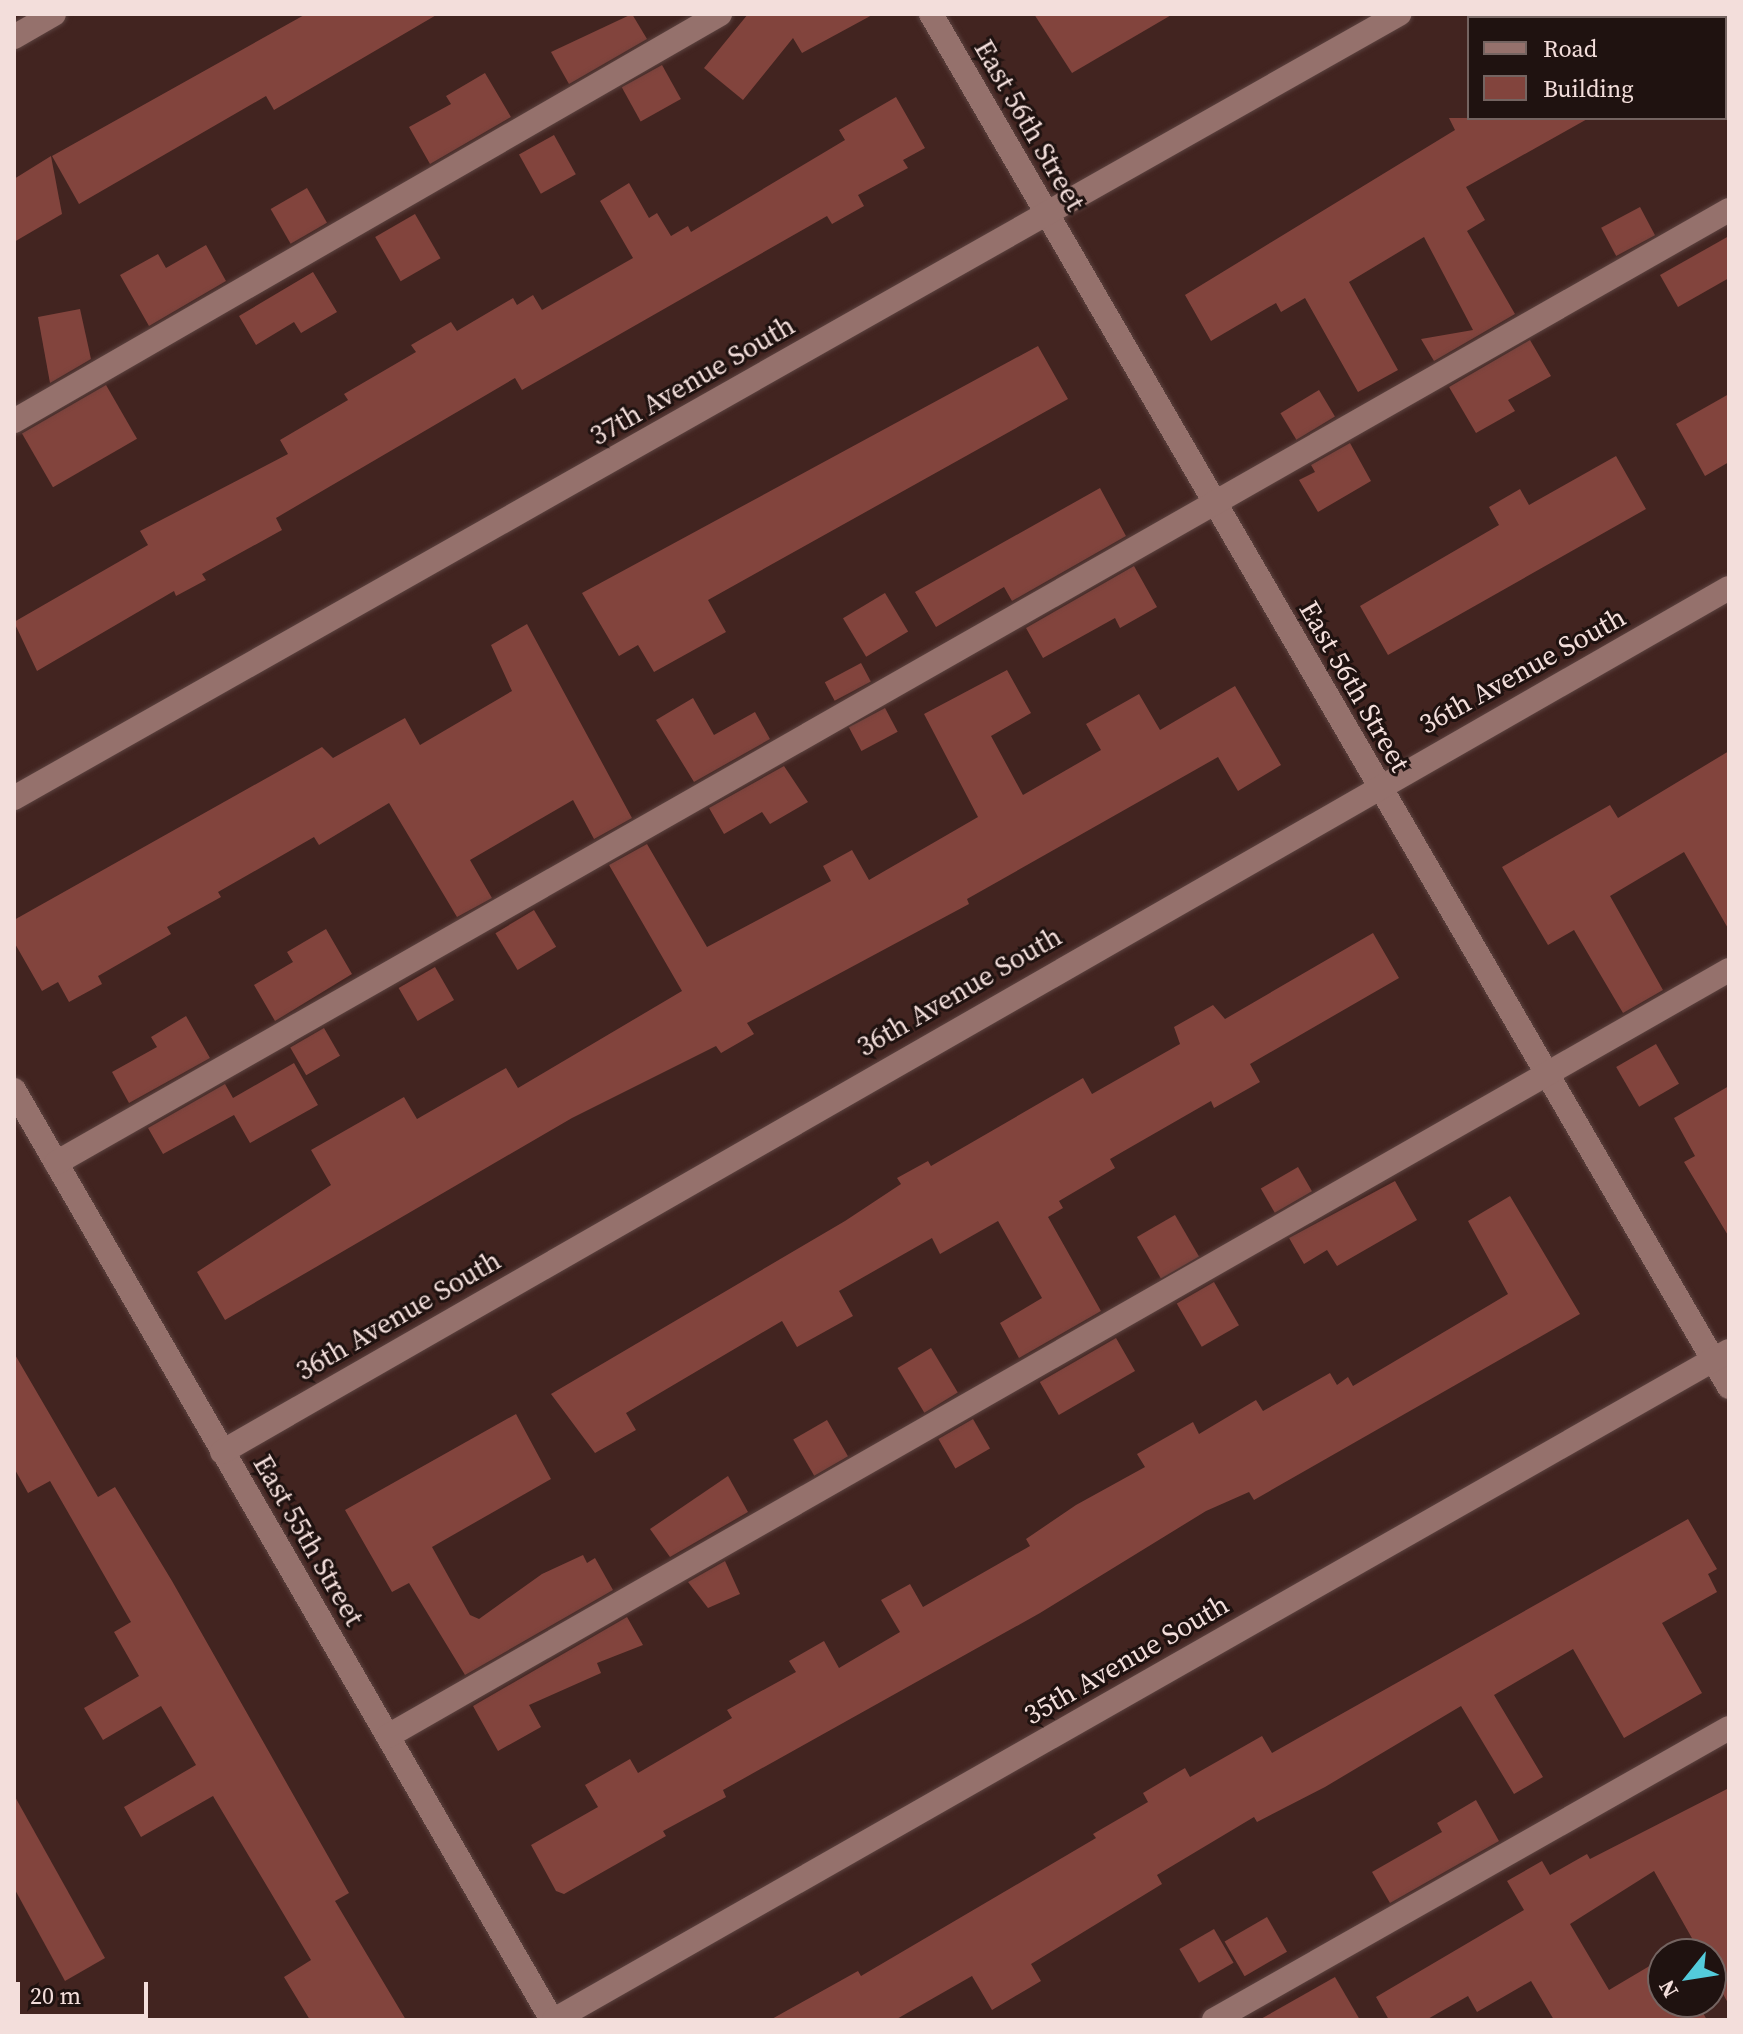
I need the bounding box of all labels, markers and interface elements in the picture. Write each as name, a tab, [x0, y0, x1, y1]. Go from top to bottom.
legend	[1467, 16, 1727, 120]
text: Road	[1543, 32, 1597, 65]
street label: East 56th Street	[968, 34, 1092, 216]
text: Building	[1543, 72, 1634, 105]
street label: 37th Avenue South	[584, 308, 800, 452]
street label: East 56th Street	[1293, 595, 1417, 777]
street label: 36th Avenue South	[1413, 599, 1631, 741]
street label: 36th Avenue South	[851, 919, 1067, 1063]
street label: 36th Avenue South	[290, 1243, 506, 1387]
street label: East 55th Street	[247, 1449, 371, 1631]
street label: 35th Avenue South	[1018, 1587, 1234, 1731]
north arrow	[1647, 1938, 1727, 2018]
scale bar	[20, 1966, 152, 2016]
text: N	[1651, 1975, 1685, 2003]
text: 20 m	[30, 1979, 81, 2012]

